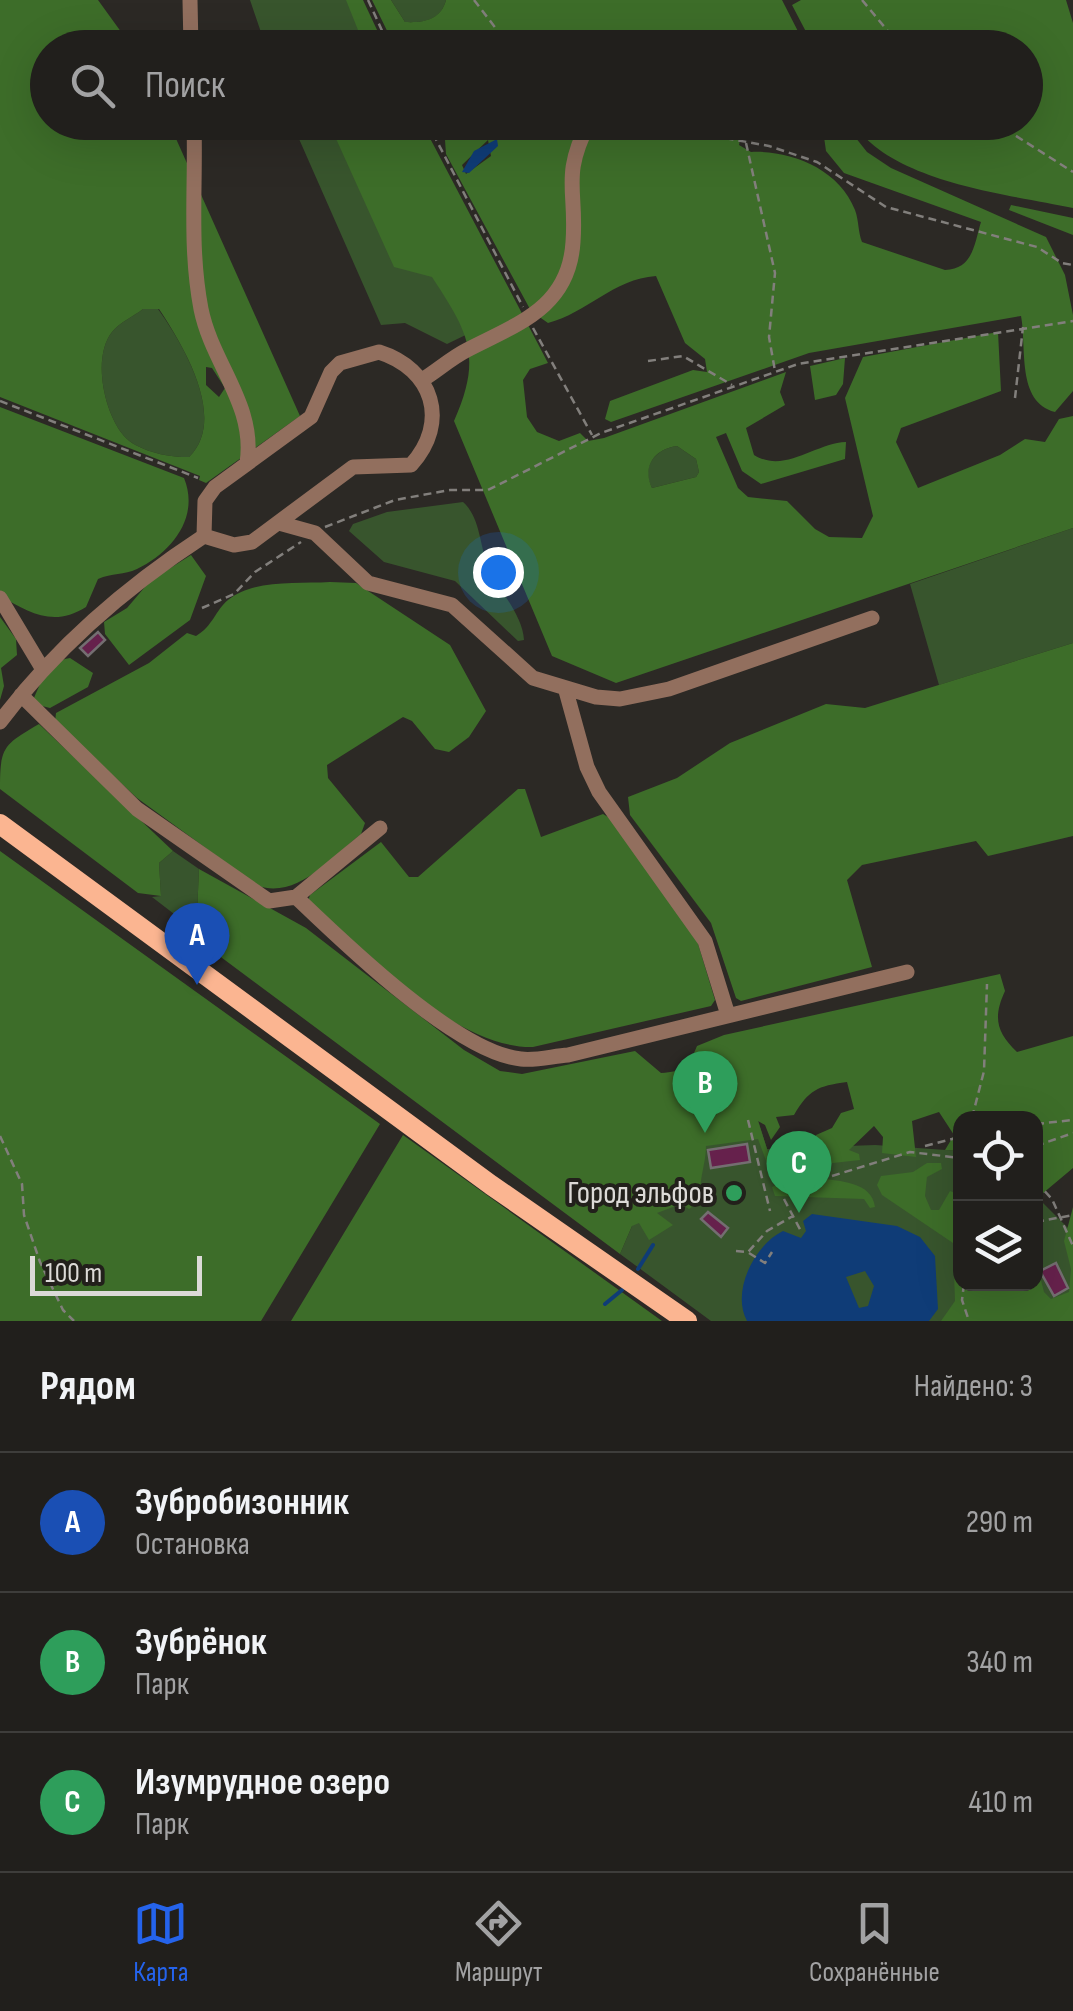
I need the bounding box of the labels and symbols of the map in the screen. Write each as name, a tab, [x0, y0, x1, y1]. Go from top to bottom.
your location	[473, 547, 524, 598]
pin: A	[164, 902, 230, 985]
pin: B	[672, 1050, 738, 1133]
pin: C	[766, 1130, 832, 1213]
place label: Город эльфов	[567, 1174, 714, 1213]
marker: Город эльфов	[723, 1182, 745, 1204]
scale bar	[30, 1251, 202, 1296]

